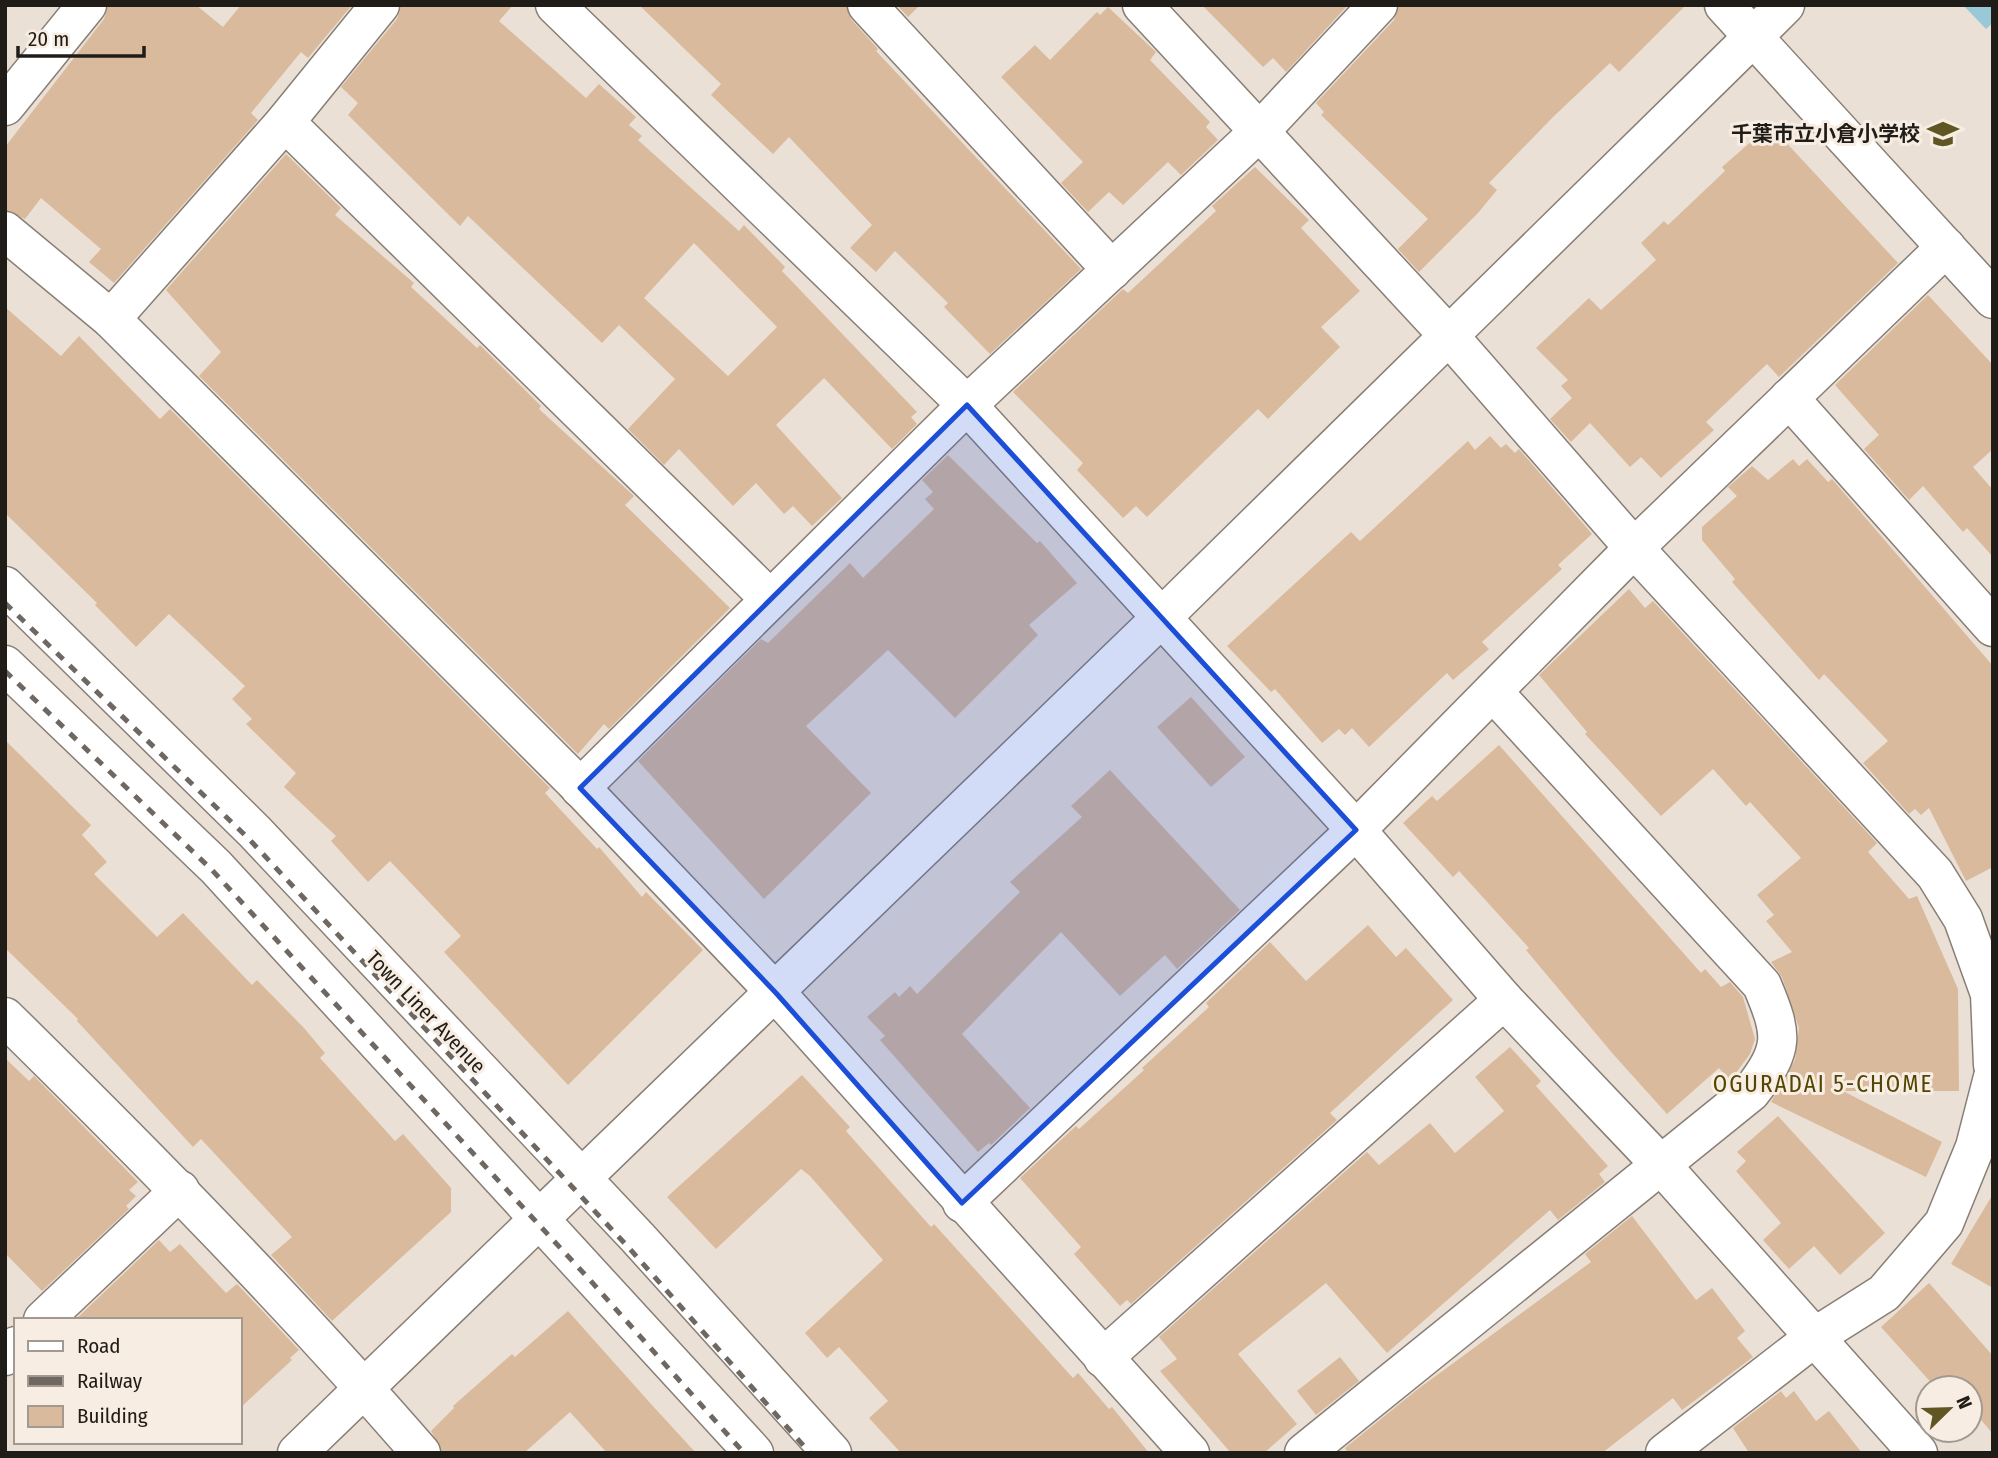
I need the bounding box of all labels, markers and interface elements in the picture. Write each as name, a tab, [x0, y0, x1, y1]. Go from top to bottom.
scale bar	[18, 14, 144, 58]
text: 20 m	[28, 26, 69, 52]
school or university icon: 千葉市立小倉小学校	[1926, 117, 1960, 151]
place label: 千葉市立小倉小学校	[1731, 121, 1920, 147]
street label: Town Liner Avenue	[361, 945, 491, 1079]
district label: OGURADAI 5-CHOME	[1713, 1070, 1933, 1098]
legend	[14, 1318, 242, 1444]
text: Road	[77, 1333, 121, 1359]
text: Railway	[77, 1368, 143, 1394]
north arrow	[1914, 1374, 1984, 1444]
text: N	[1951, 1393, 1977, 1412]
text: Building	[77, 1403, 148, 1429]

